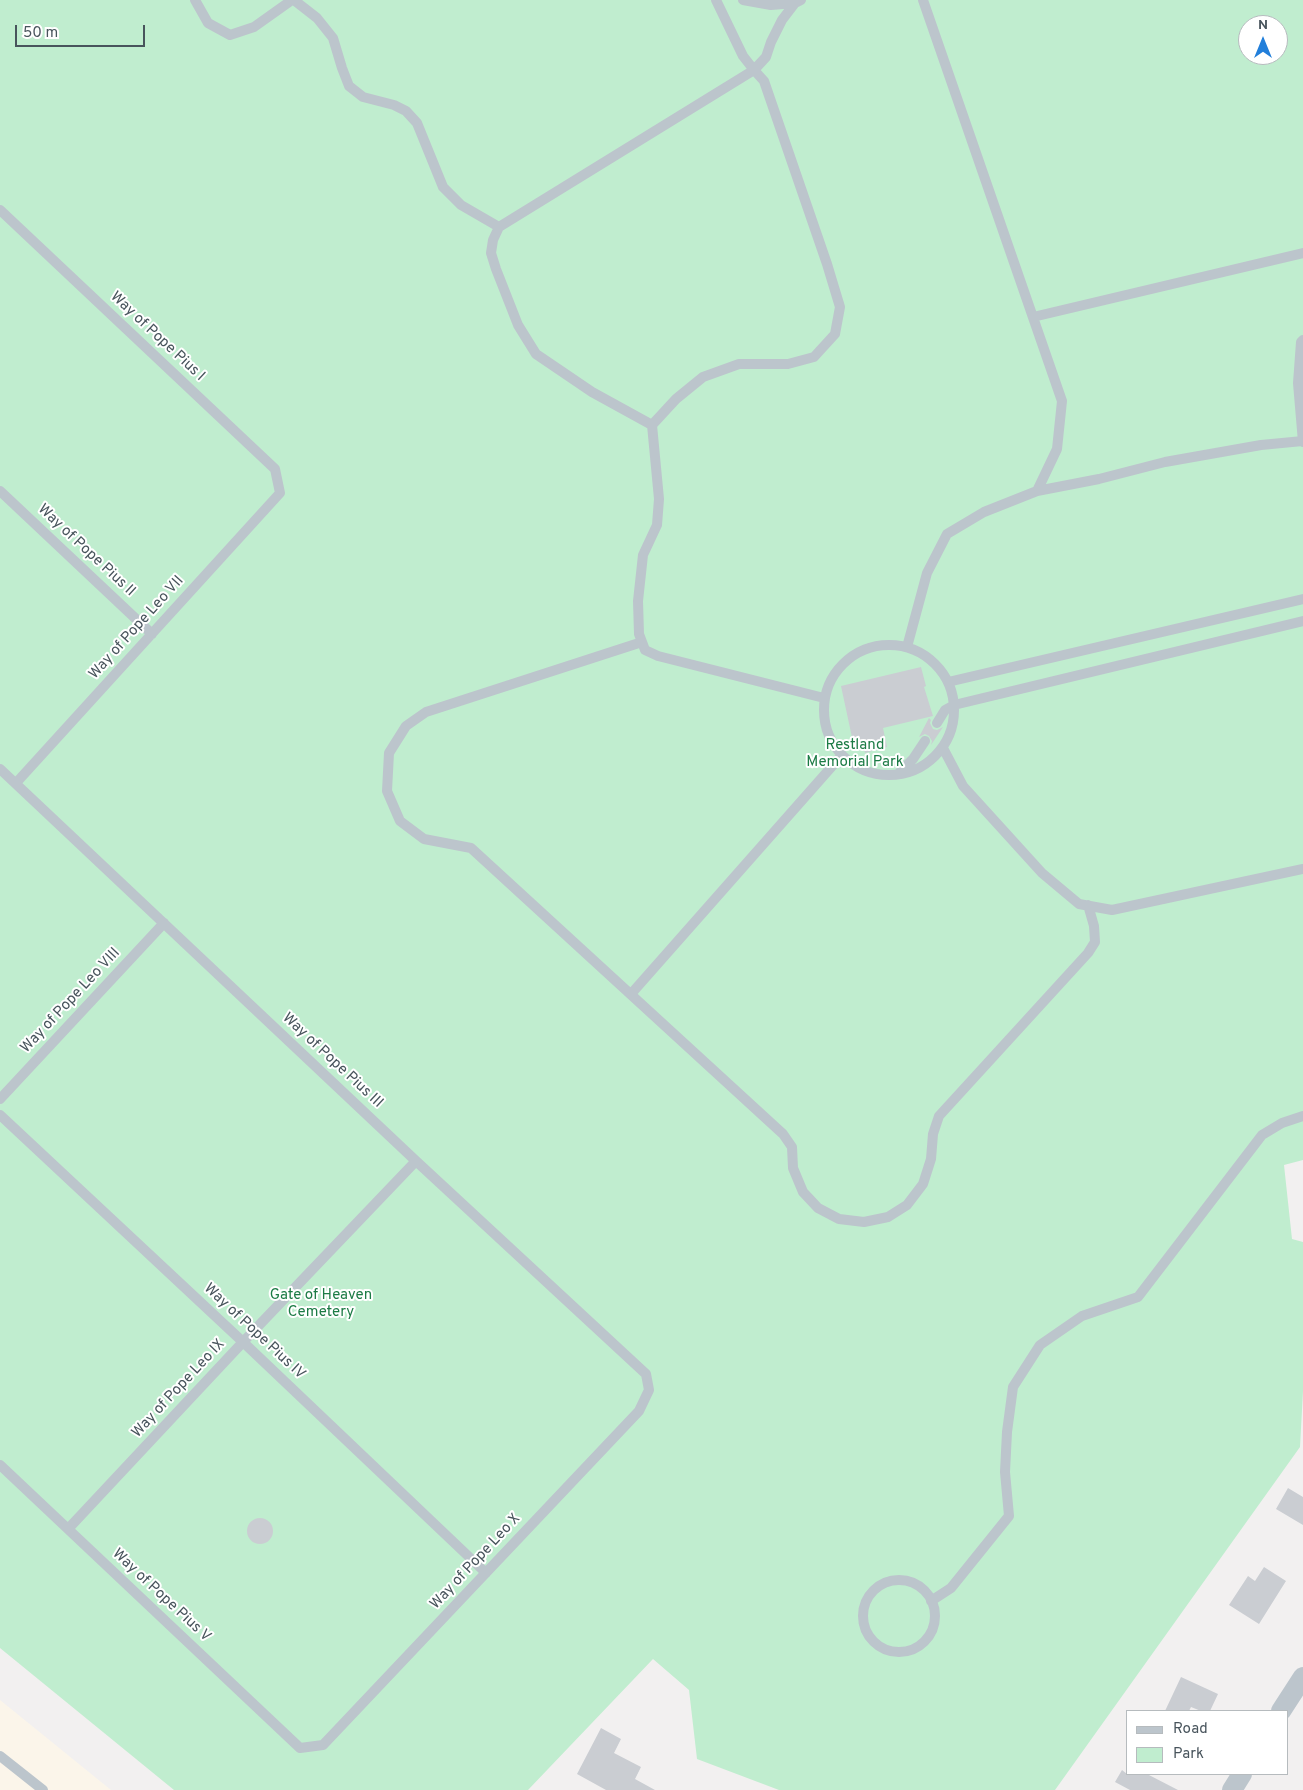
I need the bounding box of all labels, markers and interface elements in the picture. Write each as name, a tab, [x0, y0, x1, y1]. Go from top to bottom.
scale bar	[18, 15, 148, 47]
north arrow	[1238, 15, 1288, 65]
text: N	[1258, 17, 1268, 34]
text: 50 m	[23, 24, 58, 43]
street label: Way of Pope Pius I	[106, 289, 208, 385]
street label: Way of Pope Pius II	[33, 501, 139, 601]
street label: Way of Pope Leo VII	[86, 572, 188, 684]
park label: Restland Memorial Park	[806, 737, 904, 772]
street label: Way of Pope Leo VIII	[18, 945, 124, 1057]
street label: Way of Pope Pius III	[278, 1010, 386, 1112]
street label: Way of Pope Pius IV	[199, 1280, 309, 1384]
park label: Gate of Heaven Cemetery	[270, 1287, 372, 1322]
street label: Way of Pope Leo IX	[129, 1336, 229, 1442]
street label: Way of Pope Leo X	[427, 1510, 525, 1614]
street label: Way of Pope Pius V	[108, 1546, 214, 1646]
legend	[1126, 1710, 1288, 1775]
text: Road	[1173, 1720, 1208, 1739]
text: Park	[1173, 1745, 1204, 1764]

